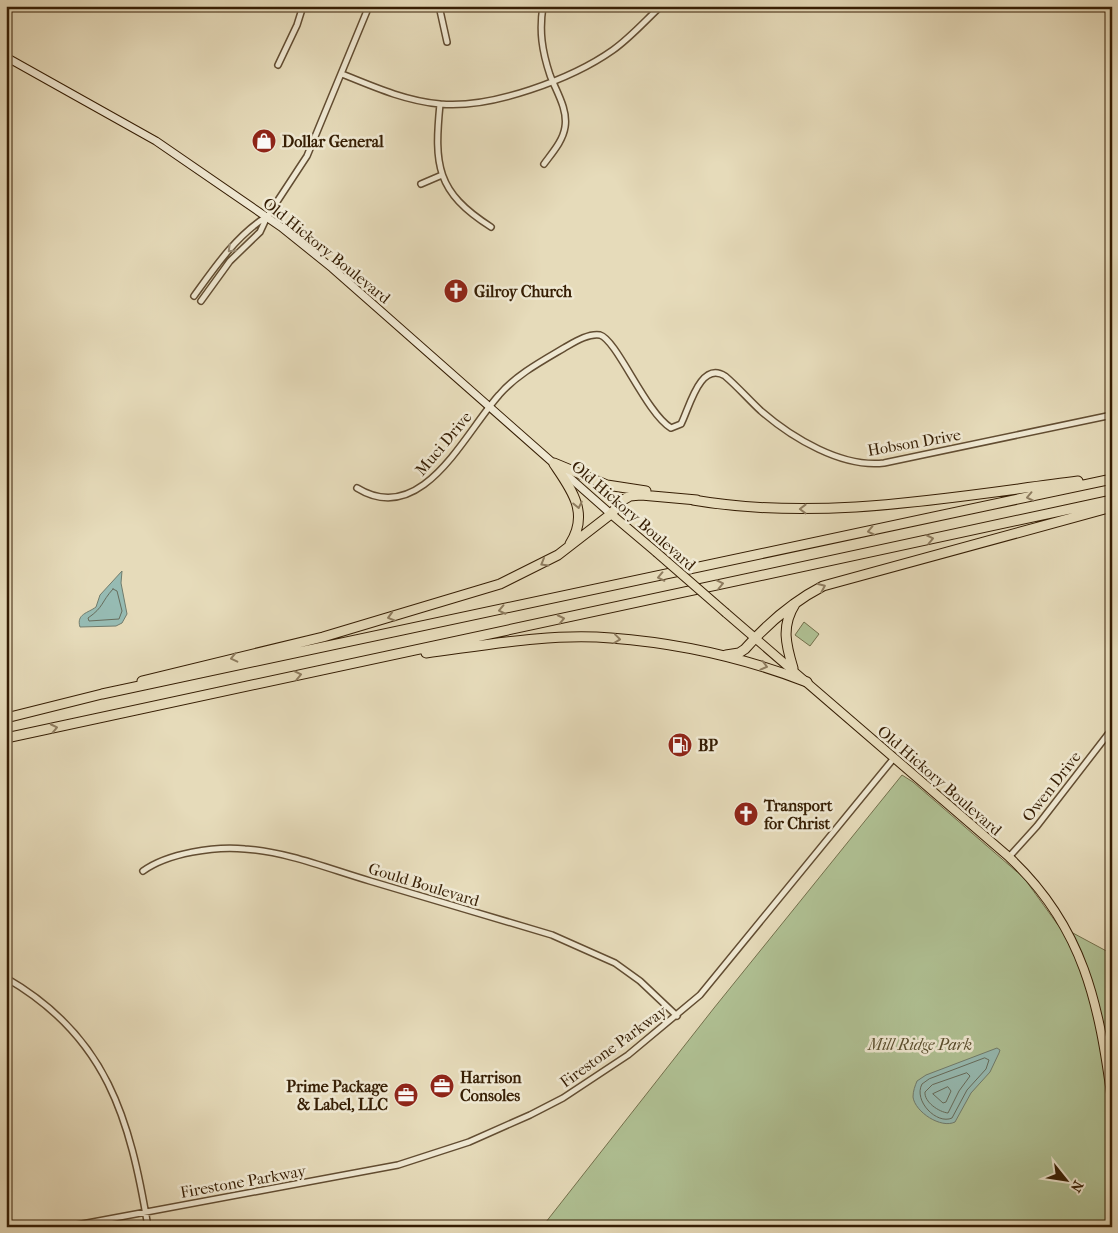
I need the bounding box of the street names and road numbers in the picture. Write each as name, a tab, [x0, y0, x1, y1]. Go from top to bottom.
street label: Old Hickory Boulevard	[259, 193, 394, 308]
street label: Muci Drive	[411, 407, 476, 479]
street label: Hobson Drive	[866, 425, 962, 460]
street label: Old Hickory Boulevard	[568, 456, 700, 575]
street label: Old Hickory Boulevard	[874, 721, 1006, 840]
street label: Owen Drive	[1018, 747, 1085, 825]
street label: Gould Boulevard	[366, 859, 482, 910]
street label: Firestone Parkway	[556, 1001, 671, 1092]
street label: Firestone Parkway	[179, 1161, 308, 1202]

